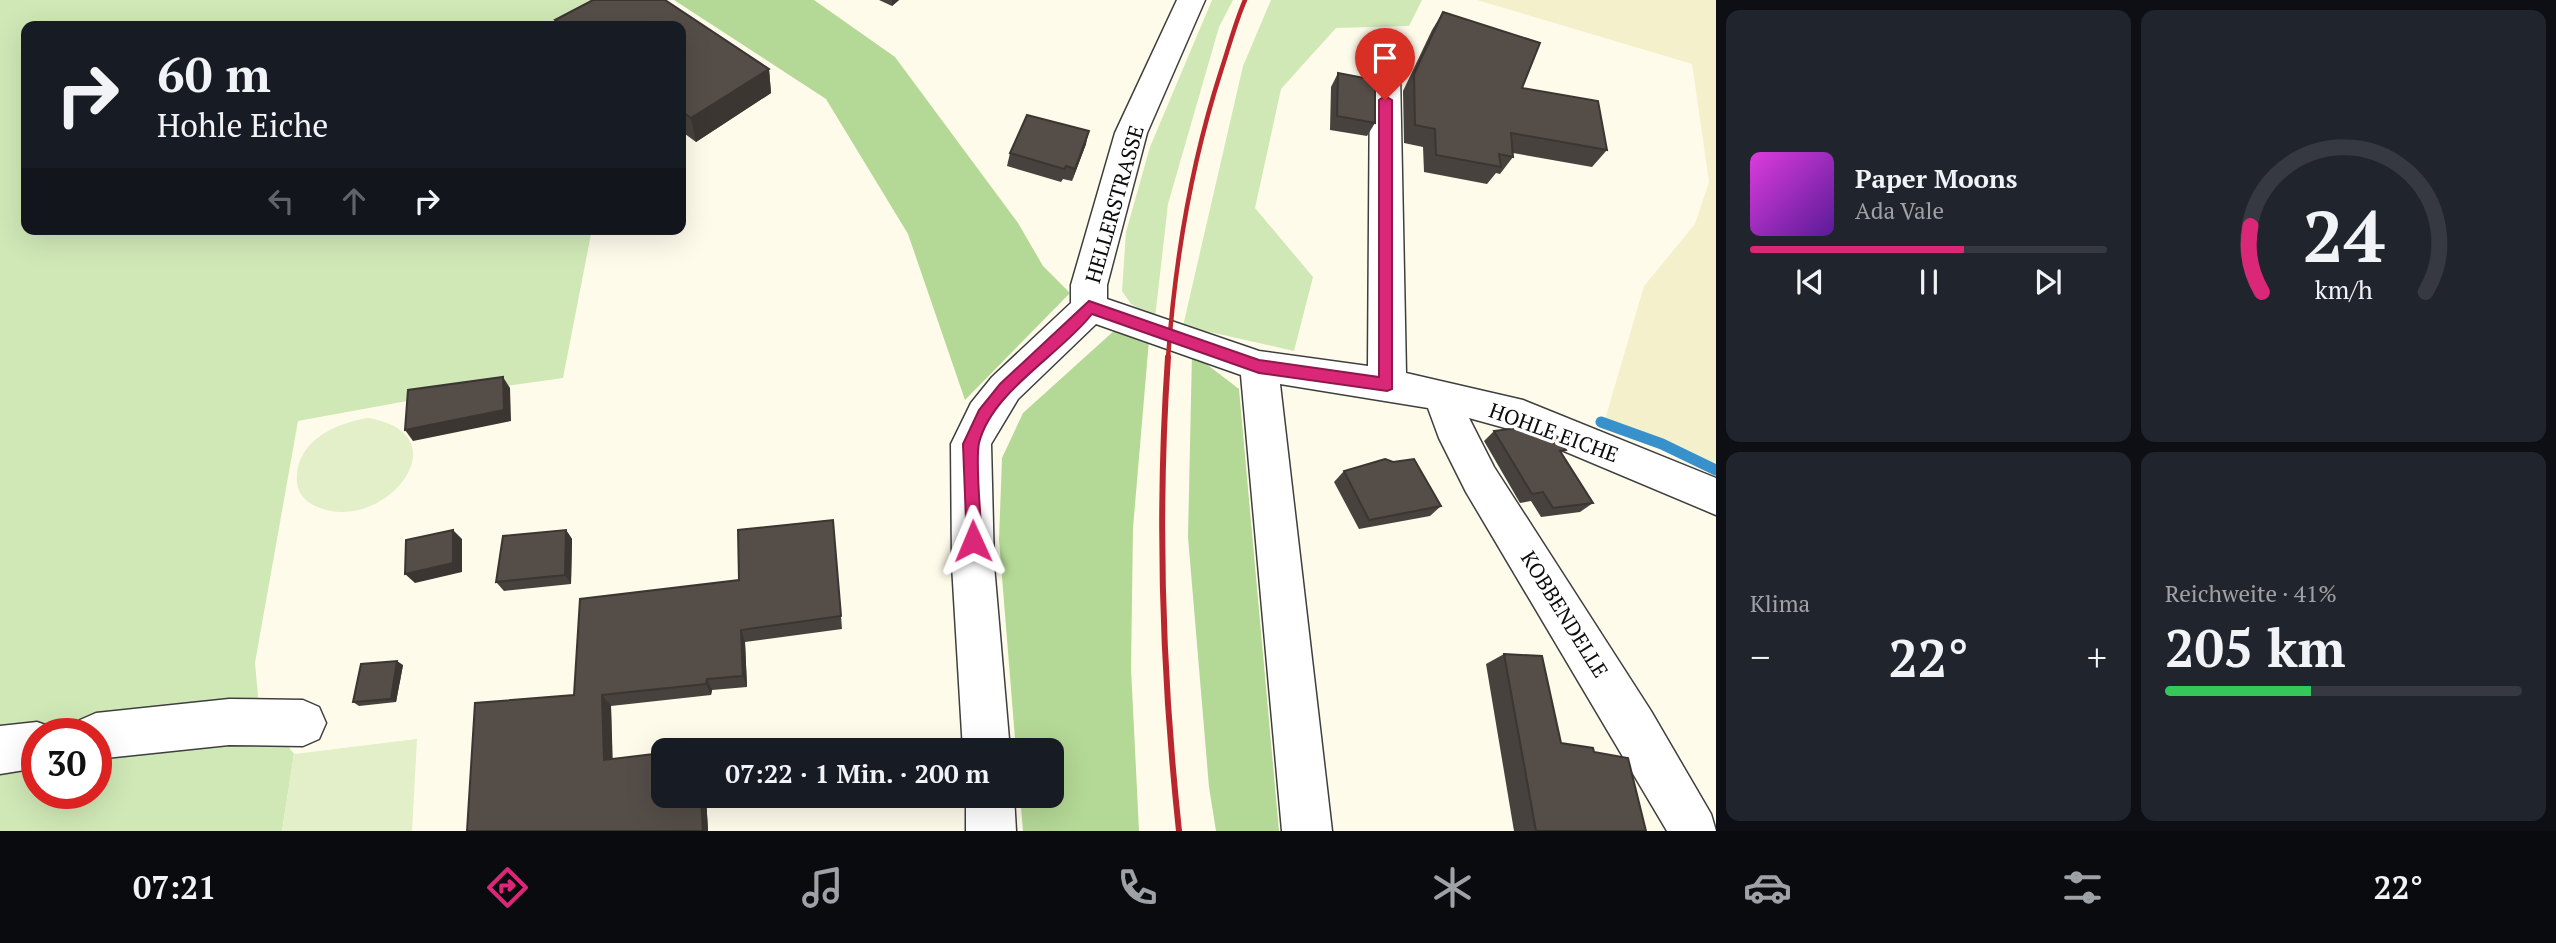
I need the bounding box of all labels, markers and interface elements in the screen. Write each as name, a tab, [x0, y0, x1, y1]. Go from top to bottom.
pin	[1355, 28, 1415, 100]
icon: arrive	[1366, 39, 1404, 77]
text: 60 m	[157, 41, 271, 106]
icon: right	[42, 49, 133, 140]
text: Hohle Eiche	[157, 104, 328, 146]
street label: HELLERSTRASSE	[1078, 122, 1150, 286]
text: Paper Moons	[1855, 161, 2018, 195]
icon: left	[262, 182, 300, 220]
icon: ahead	[335, 182, 373, 220]
icon: right	[408, 182, 446, 220]
text: 24	[2302, 187, 2385, 284]
text: Ada Vale	[1855, 195, 1944, 226]
icon: previous	[1791, 263, 1829, 301]
icon: pause	[1910, 263, 1948, 301]
icon: next	[2029, 263, 2067, 301]
text: km/h	[2315, 273, 2373, 306]
street label: HOHLE EICHE	[1485, 396, 1623, 468]
position arrow	[936, 504, 1010, 578]
street label: KOBBENDELLE	[1515, 545, 1615, 683]
text: Reichweite · 41%	[2165, 578, 2337, 609]
text: Klima	[1750, 588, 1810, 619]
text: 205 km	[2165, 613, 2346, 682]
text: 22°	[1888, 623, 1969, 692]
text: −	[1750, 632, 1770, 682]
text: +	[2087, 632, 2107, 682]
speed limit sign: 30	[21, 718, 112, 809]
text: 07:22 · 1 Min. · 200 m	[725, 756, 990, 790]
icon: directions	[483, 863, 532, 912]
icon: music	[798, 863, 847, 912]
icon: phone	[1113, 863, 1162, 912]
icon: climate	[1428, 863, 1477, 912]
icon: car	[1743, 863, 1792, 912]
icon: filters	[2058, 863, 2107, 912]
text: 07:21	[133, 866, 216, 908]
text: 22°	[2373, 866, 2423, 908]

